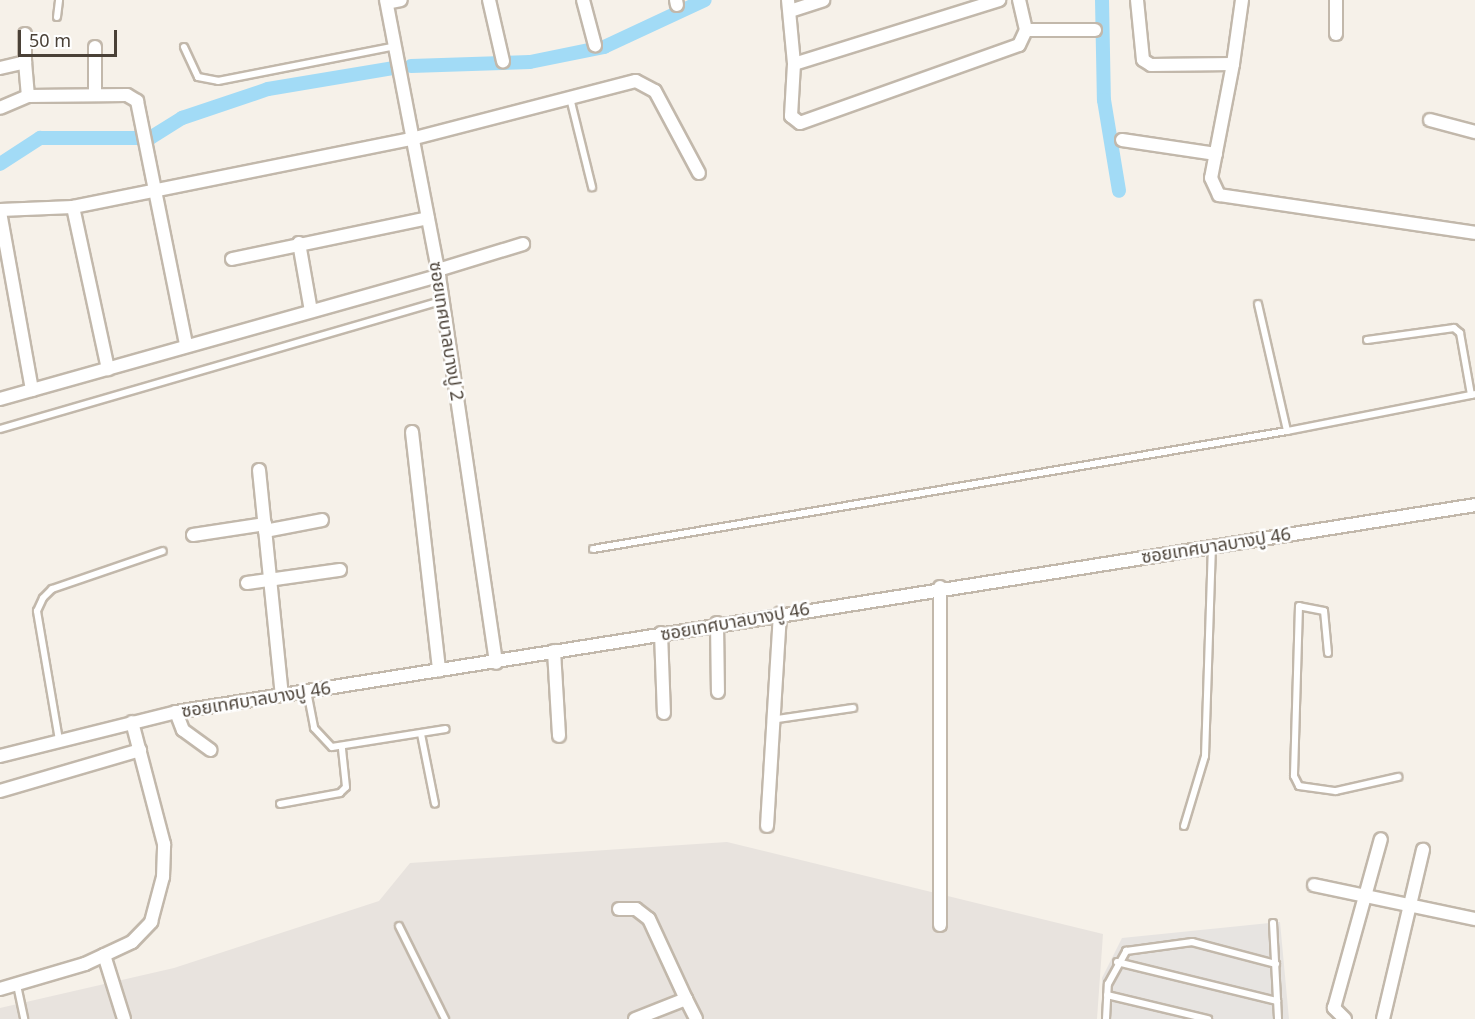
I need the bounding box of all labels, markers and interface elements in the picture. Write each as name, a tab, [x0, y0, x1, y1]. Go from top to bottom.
scale bar	[21, 18, 120, 56]
text: 50 m	[29, 28, 71, 52]
street label: ซอยเทศบาลบางปู 2	[425, 260, 469, 402]
street label: ซอยเทศบาลบางปู 46	[1140, 523, 1292, 567]
street label: ซอยเทศบาลบางปู 46	[659, 597, 811, 645]
street label: ซอยเทศบาลบางปู 46	[180, 677, 332, 721]

